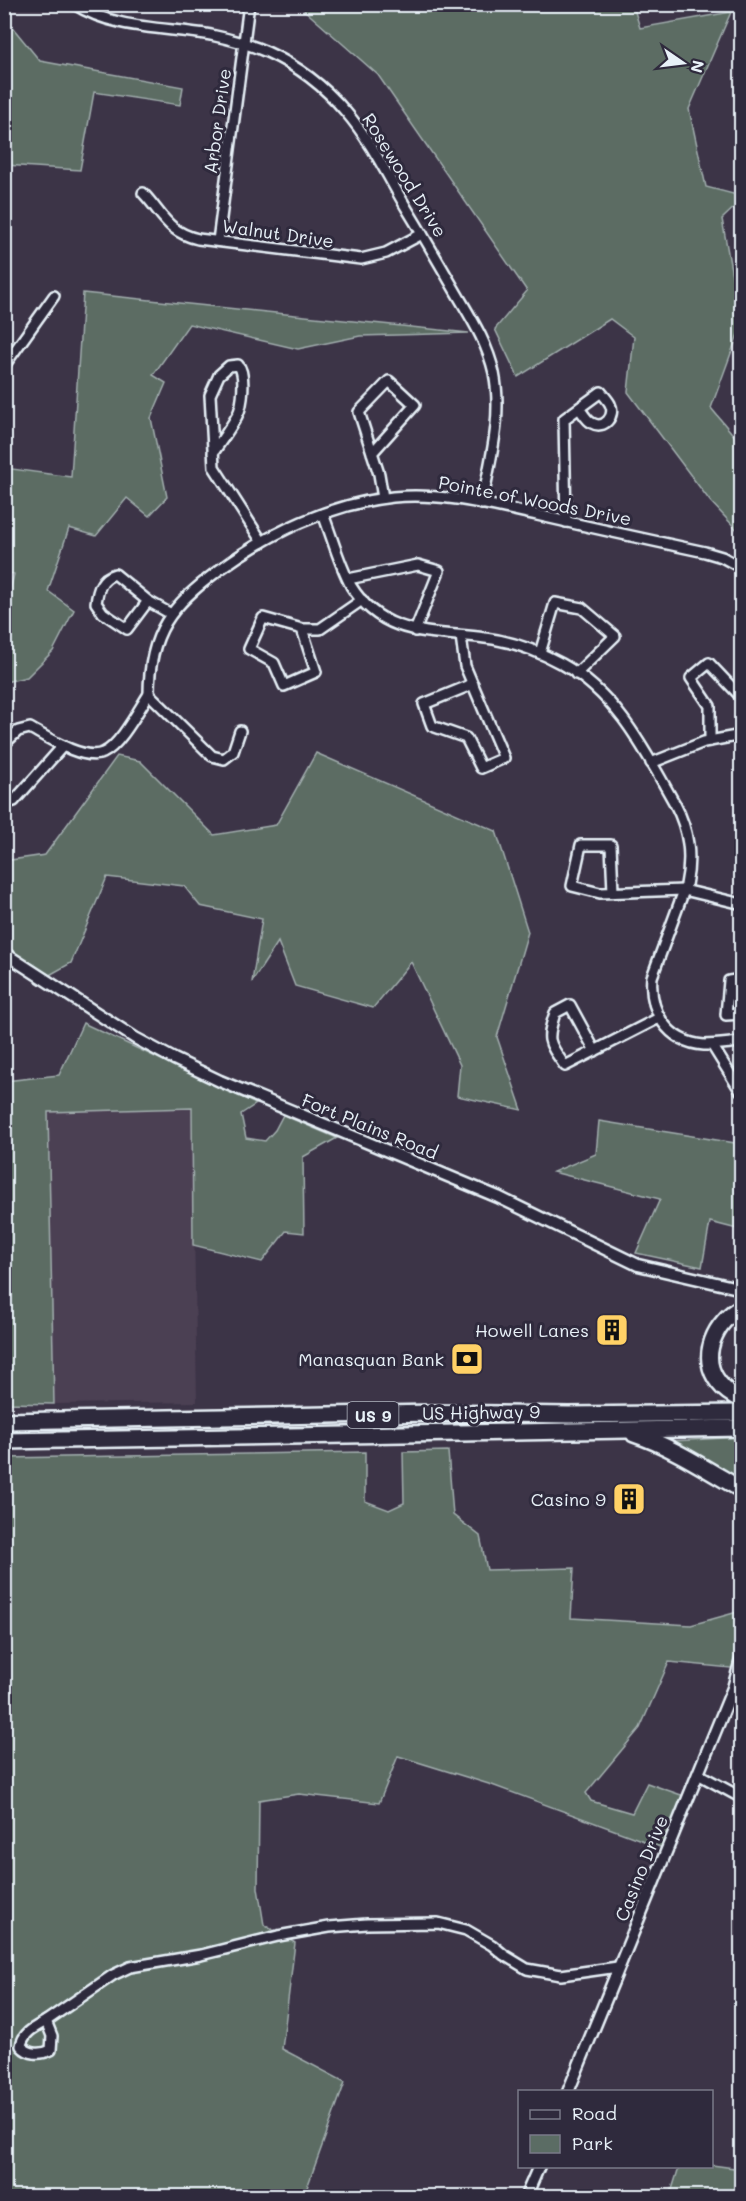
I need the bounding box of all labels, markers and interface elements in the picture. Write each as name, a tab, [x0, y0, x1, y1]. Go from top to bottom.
north arrow	[653, 33, 713, 93]
text: N	[686, 58, 710, 75]
street label: Arbor Drive	[198, 67, 236, 175]
street label: Rosewood Drive	[357, 108, 453, 242]
street label: Walnut Drive	[221, 213, 335, 253]
street label: Pointe of Woods Drive	[436, 470, 634, 530]
street label: Fort Plains Road	[298, 1088, 442, 1164]
building icon: Howell Lanes	[594, 1312, 630, 1348]
place label: Howell Lanes	[475, 1318, 589, 1342]
bank icon: Manasquan Bank	[449, 1341, 485, 1377]
place label: Manasquan Bank	[298, 1347, 444, 1371]
street label: US Highway 9	[422, 1399, 540, 1425]
road number: US 9	[348, 1402, 398, 1428]
building icon: Casino 9	[611, 1481, 647, 1517]
place label: Casino 9	[531, 1487, 606, 1511]
street label: Casino Drive	[609, 1811, 673, 1925]
legend	[518, 2090, 713, 2168]
text: Road	[572, 2101, 617, 2125]
text: Park	[572, 2131, 613, 2155]

